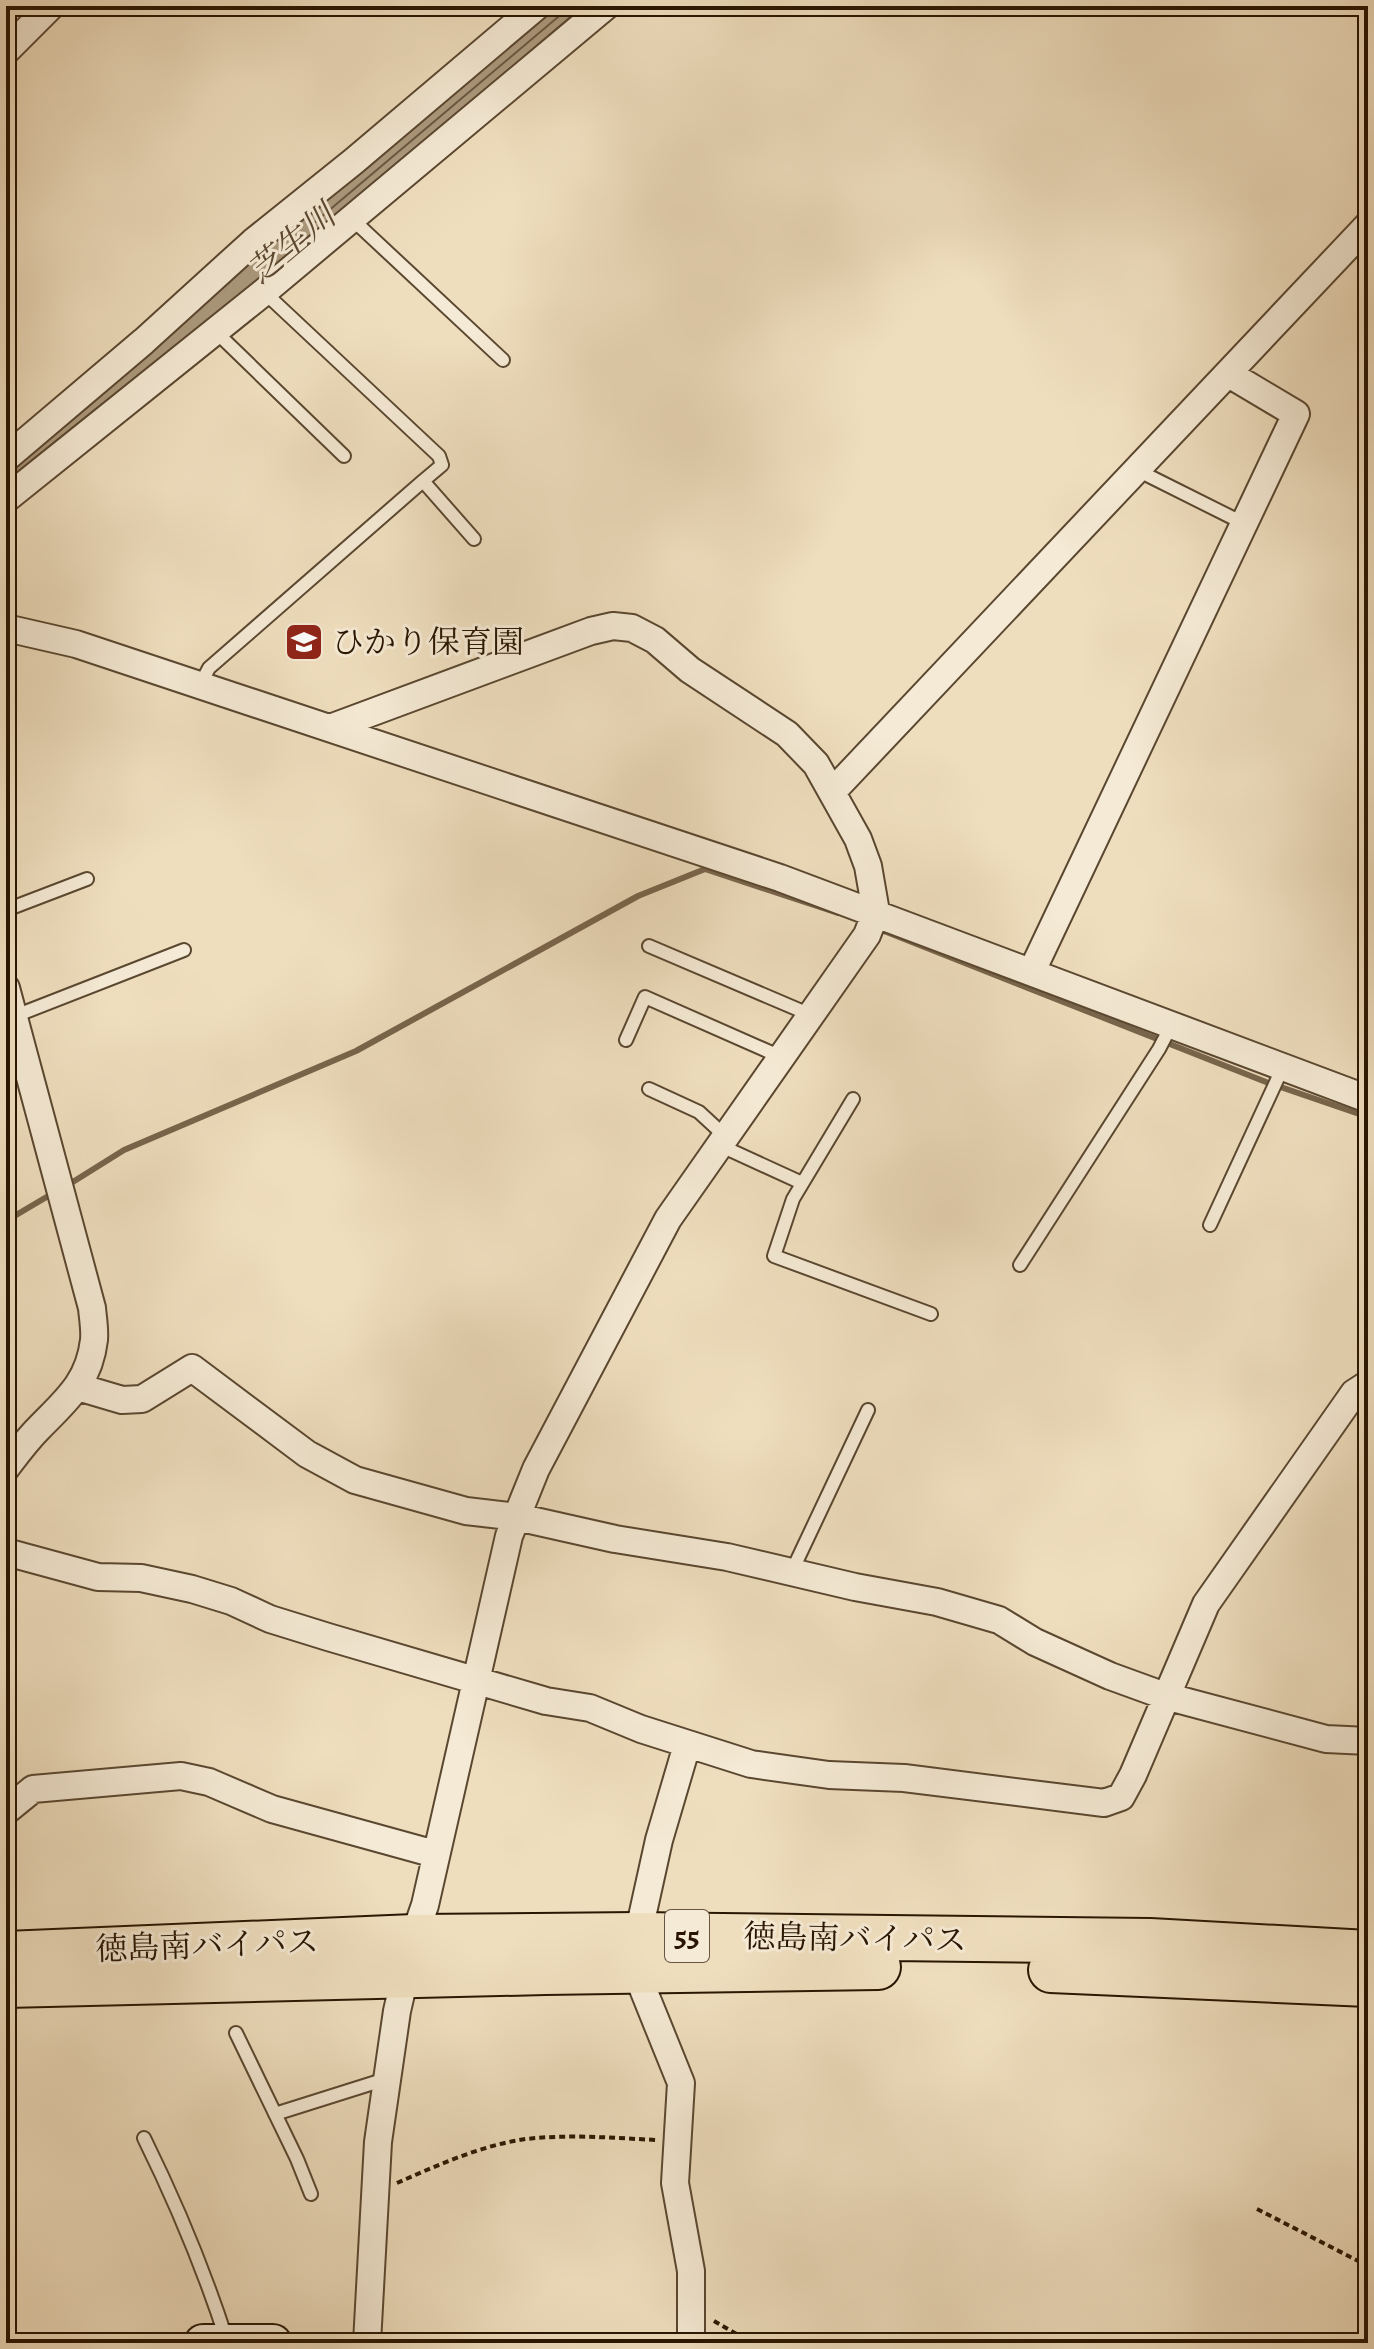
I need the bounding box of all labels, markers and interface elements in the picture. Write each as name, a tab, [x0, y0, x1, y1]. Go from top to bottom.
water label: 芝生川	[237, 190, 349, 294]
place label: ひかり保育園	[332, 620, 524, 664]
school or university icon: ひかり保育園	[283, 621, 325, 663]
road number: 55	[665, 1910, 709, 1962]
street label: 徳島南バイパス	[743, 1914, 967, 1962]
street label: 徳島南バイパス	[95, 1919, 319, 1971]

